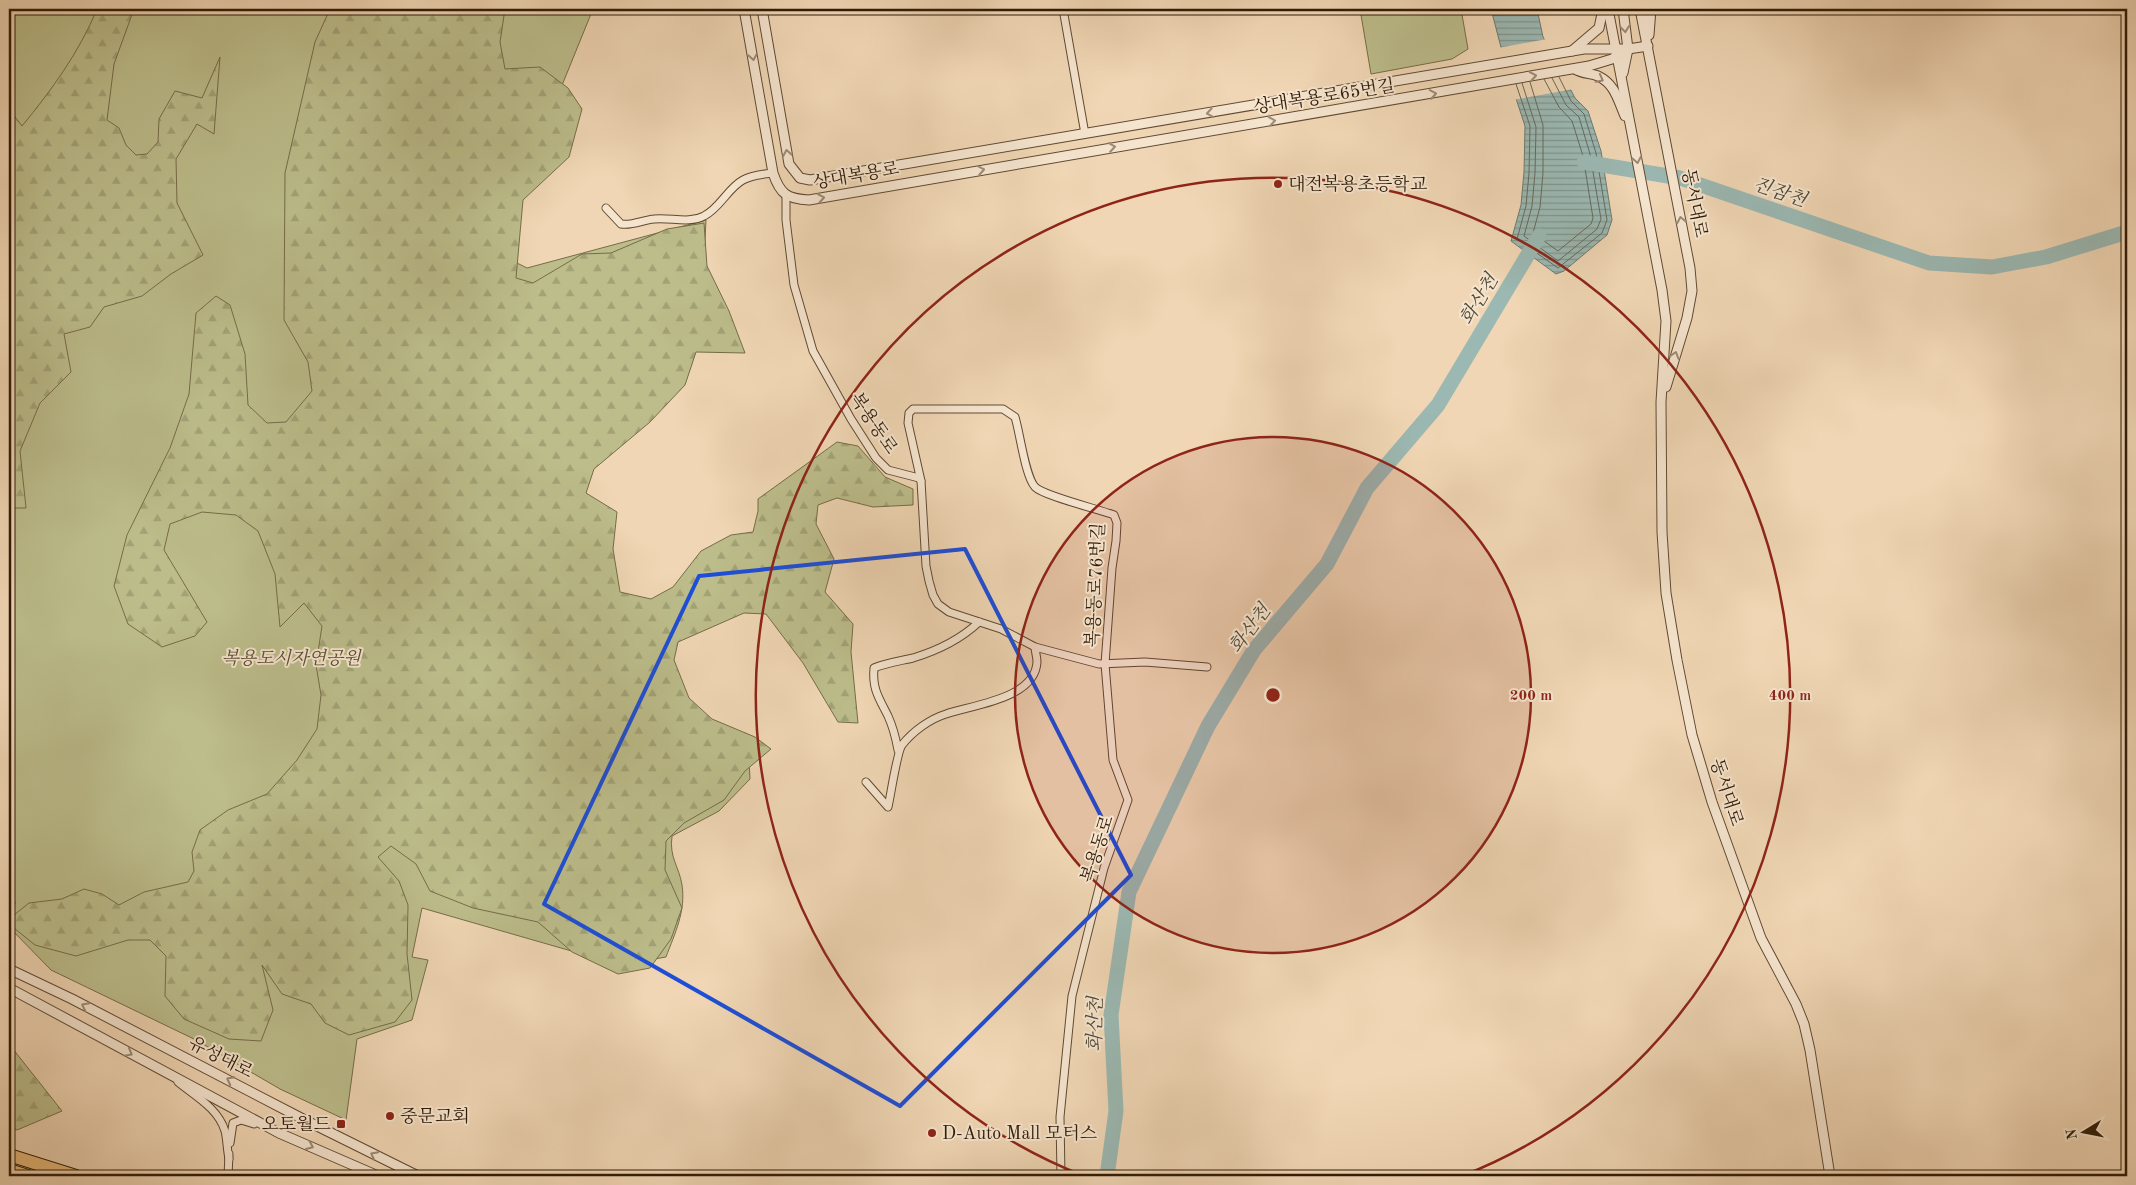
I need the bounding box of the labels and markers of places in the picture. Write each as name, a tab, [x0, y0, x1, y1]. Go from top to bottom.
place label: 대전복용초등학교	[1288, 174, 1428, 194]
marker: 대전복용초등학교	[1272, 178, 1284, 190]
centre of rings	[1264, 686, 1282, 704]
place label: 중문교회	[400, 1107, 470, 1126]
marker: 중문교회	[384, 1110, 396, 1122]
place label: 오토월드	[261, 1115, 332, 1134]
marker: 오토월드	[335, 1118, 347, 1130]
place label: D-Auto Mall 모터스	[942, 1124, 1098, 1143]
marker: D-Auto Mall 모터스	[926, 1127, 938, 1139]

